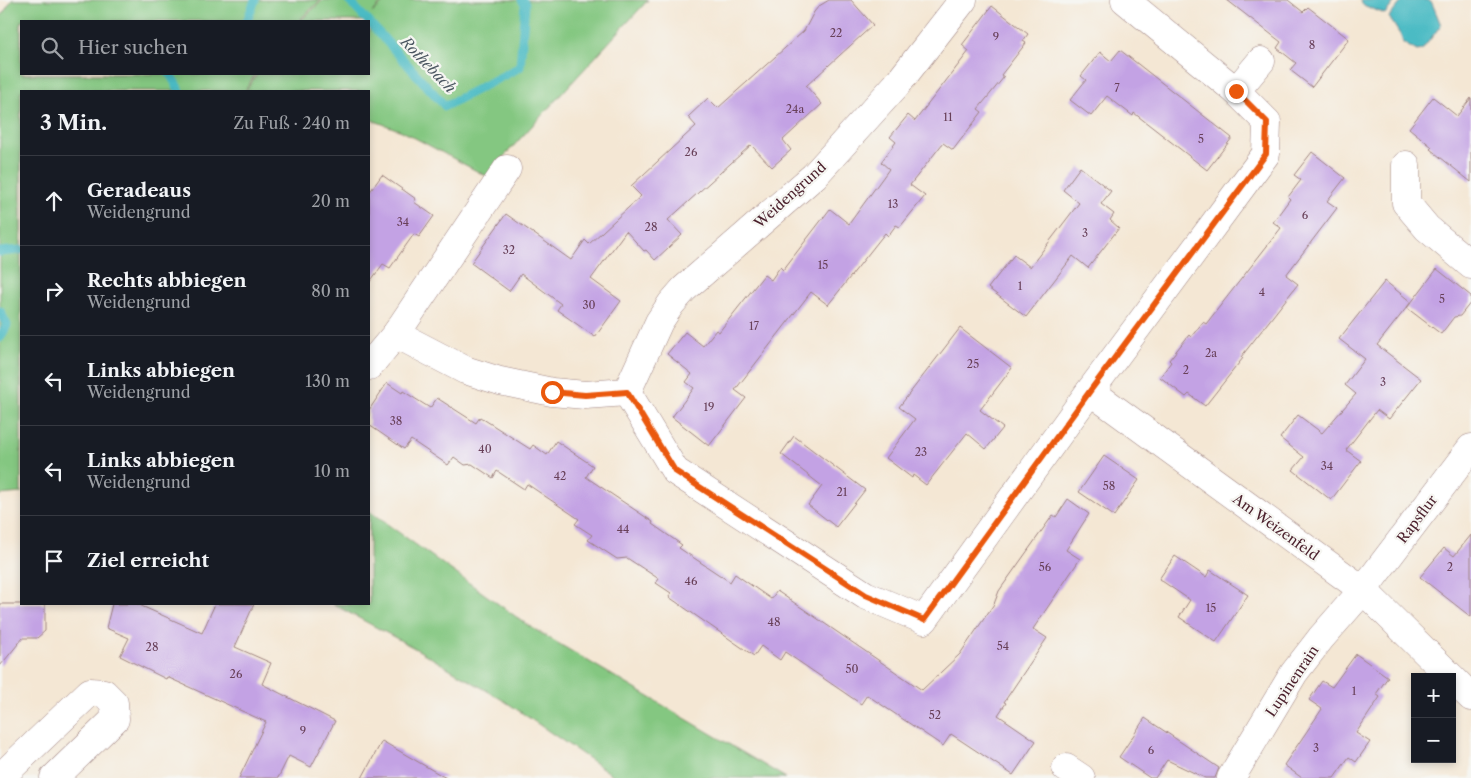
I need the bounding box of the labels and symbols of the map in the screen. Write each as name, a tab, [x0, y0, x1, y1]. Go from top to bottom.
house number: 22	[830, 26, 842, 40]
house number: 9	[993, 30, 999, 44]
water label: Rothebach	[396, 32, 460, 97]
house number: 8	[1309, 38, 1315, 52]
route end	[1225, 80, 1248, 103]
house number: 7	[1114, 81, 1120, 95]
house number: 24a	[786, 102, 804, 116]
house number: 11	[943, 110, 953, 124]
house number: 5	[1198, 132, 1204, 146]
house number: 26	[685, 145, 698, 159]
street label: Weidengrund	[750, 158, 830, 233]
house number: 13	[888, 197, 898, 211]
house number: 6	[1302, 208, 1309, 222]
house number: 34	[397, 215, 409, 229]
house number: 28	[645, 220, 657, 234]
house number: 3	[1082, 226, 1088, 240]
house number: 32	[503, 243, 515, 257]
house number: 15	[818, 258, 828, 272]
house number: 1	[1018, 279, 1023, 293]
house number: 4	[1259, 285, 1265, 299]
house number: 5	[1439, 292, 1445, 306]
house number: 30	[582, 298, 596, 312]
house number: 17	[749, 319, 760, 333]
house number: 2a	[1205, 346, 1217, 360]
house number: 25	[967, 357, 979, 371]
house number: 2	[1183, 363, 1189, 377]
house number: 3	[1380, 375, 1386, 389]
route start	[541, 381, 564, 404]
house number: 19	[703, 400, 715, 414]
house number: 38	[390, 414, 402, 428]
house number: 40	[478, 442, 492, 456]
house number: 23	[915, 445, 927, 459]
house number: 34	[1321, 459, 1333, 473]
house number: 42	[554, 469, 566, 483]
house number: 58	[1103, 479, 1115, 493]
house number: 21	[837, 485, 848, 499]
street label: Am Weizenfeld	[1229, 489, 1323, 565]
street label: Rapsflur	[1393, 491, 1441, 547]
house number: 44	[617, 522, 629, 536]
house number: 56	[1039, 560, 1052, 574]
house number: 2	[1447, 560, 1453, 574]
house number: 46	[685, 574, 698, 588]
house number: 15	[1206, 601, 1216, 615]
house number: 48	[768, 615, 780, 629]
house number: 54	[997, 639, 1009, 653]
house number: 28	[146, 640, 158, 654]
street label: Lupinenrain	[1262, 642, 1323, 720]
house number: 50	[846, 662, 858, 676]
house number: 26	[230, 667, 243, 681]
house number: 1	[1352, 684, 1357, 698]
house number: 52	[929, 708, 941, 722]
house number: 9	[300, 724, 306, 738]
house number: 3	[1313, 741, 1319, 755]
house number: 6	[1148, 743, 1155, 757]

